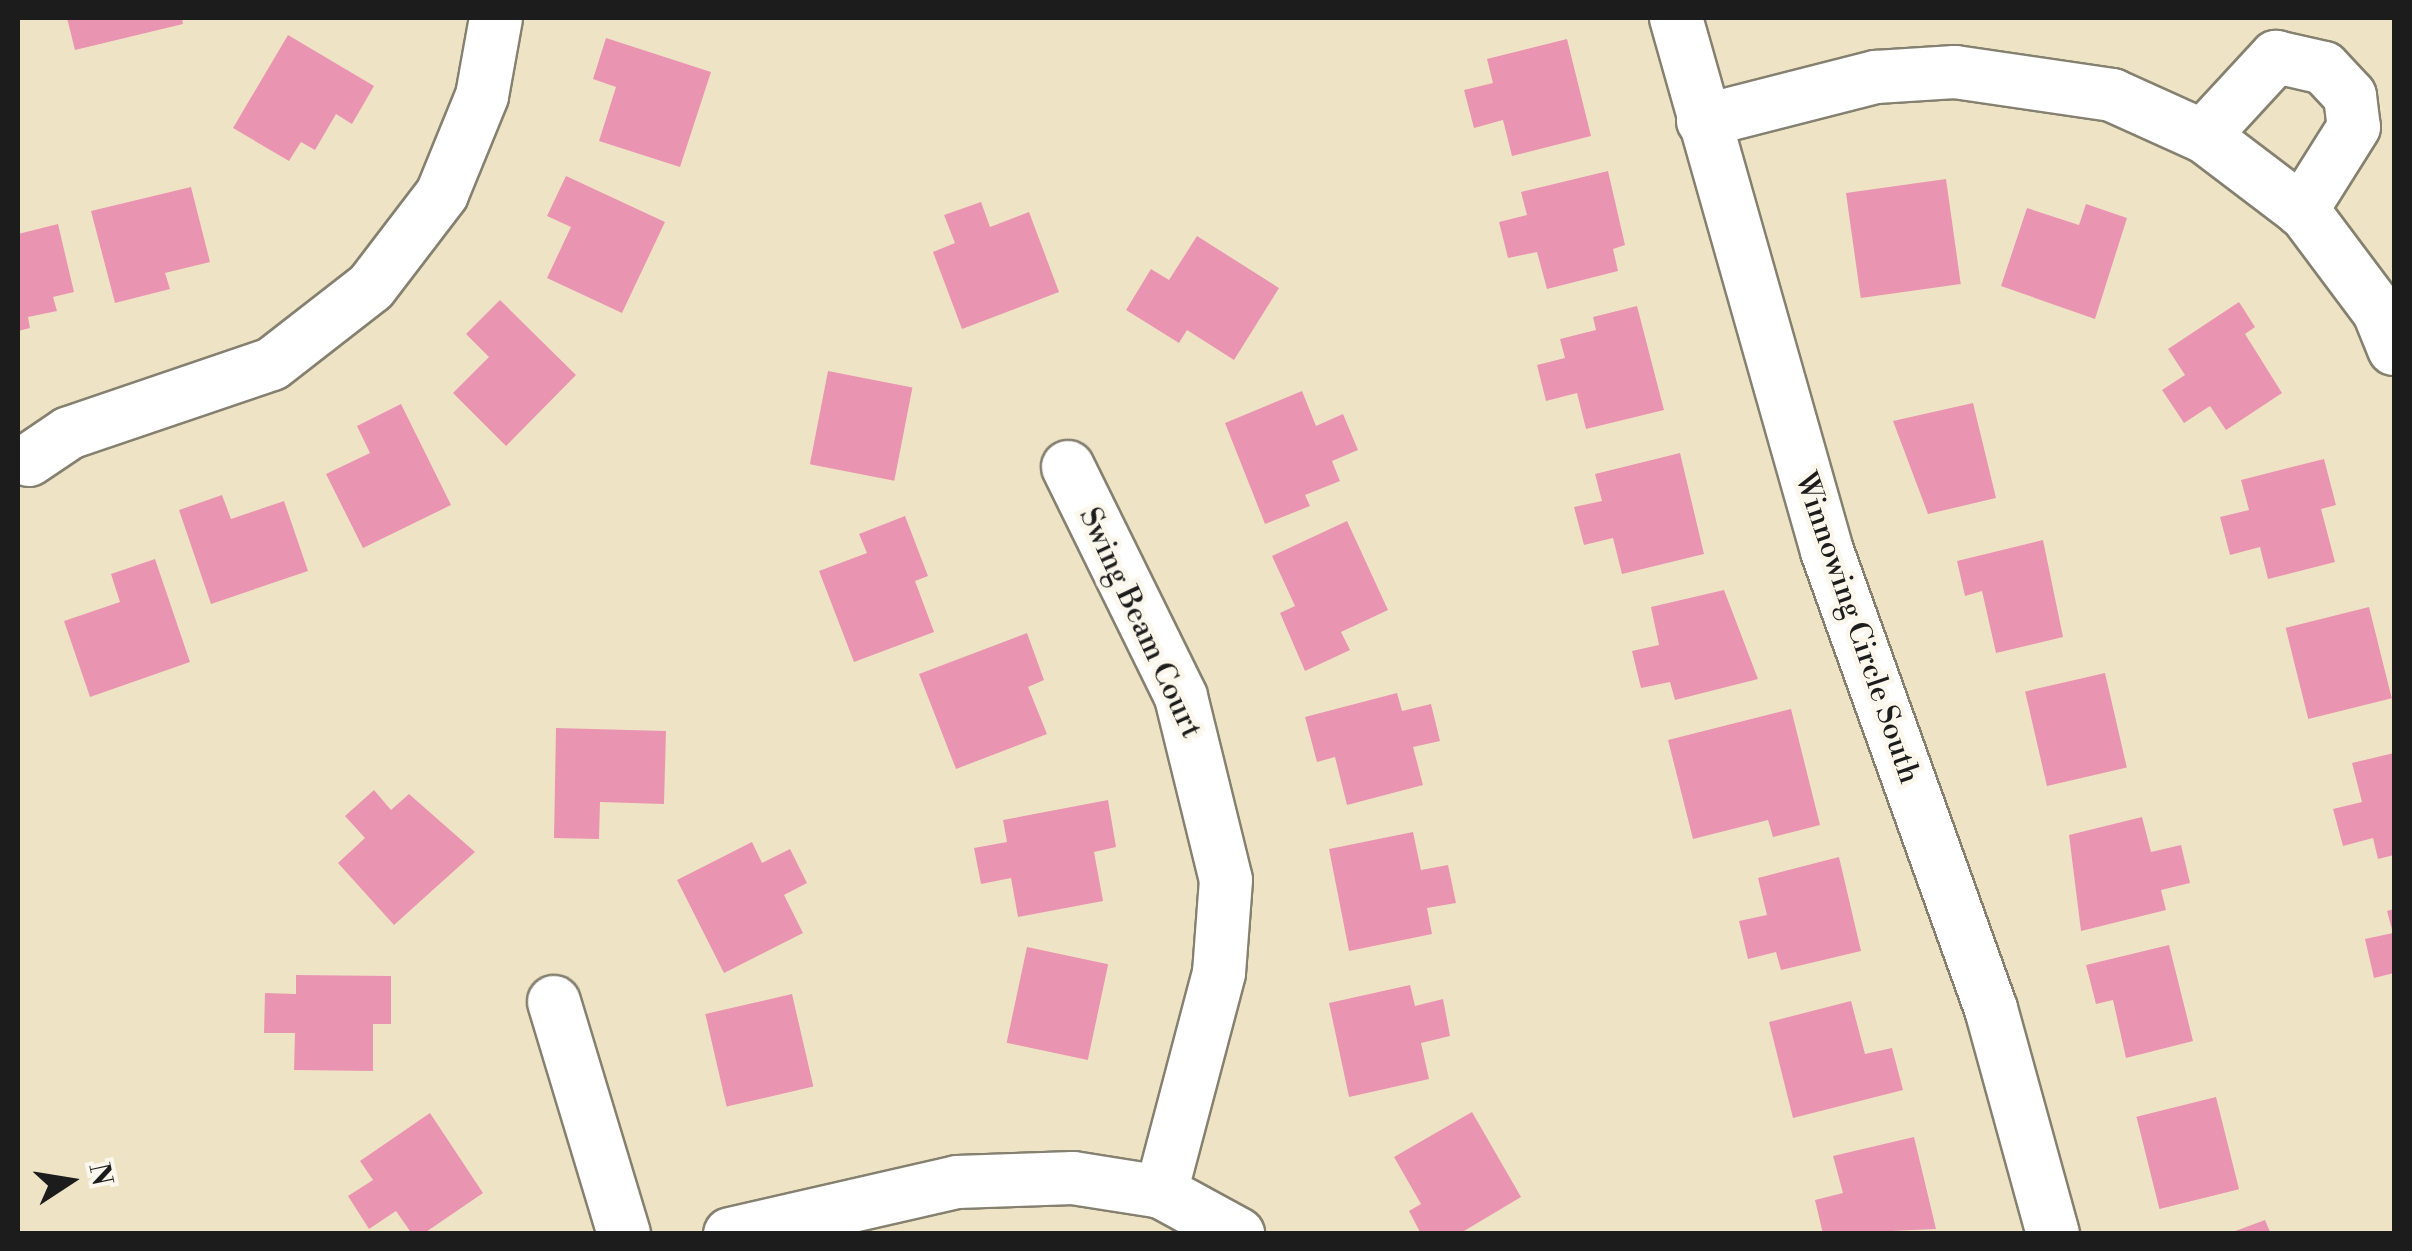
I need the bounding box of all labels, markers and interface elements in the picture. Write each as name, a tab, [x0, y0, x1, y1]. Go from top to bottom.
street label: Winnowing Circle South	[1787, 468, 1927, 788]
street label: Swing Beam Court	[1071, 502, 1209, 744]
north arrow	[20, 1131, 120, 1231]
text: N	[80, 1160, 119, 1189]

